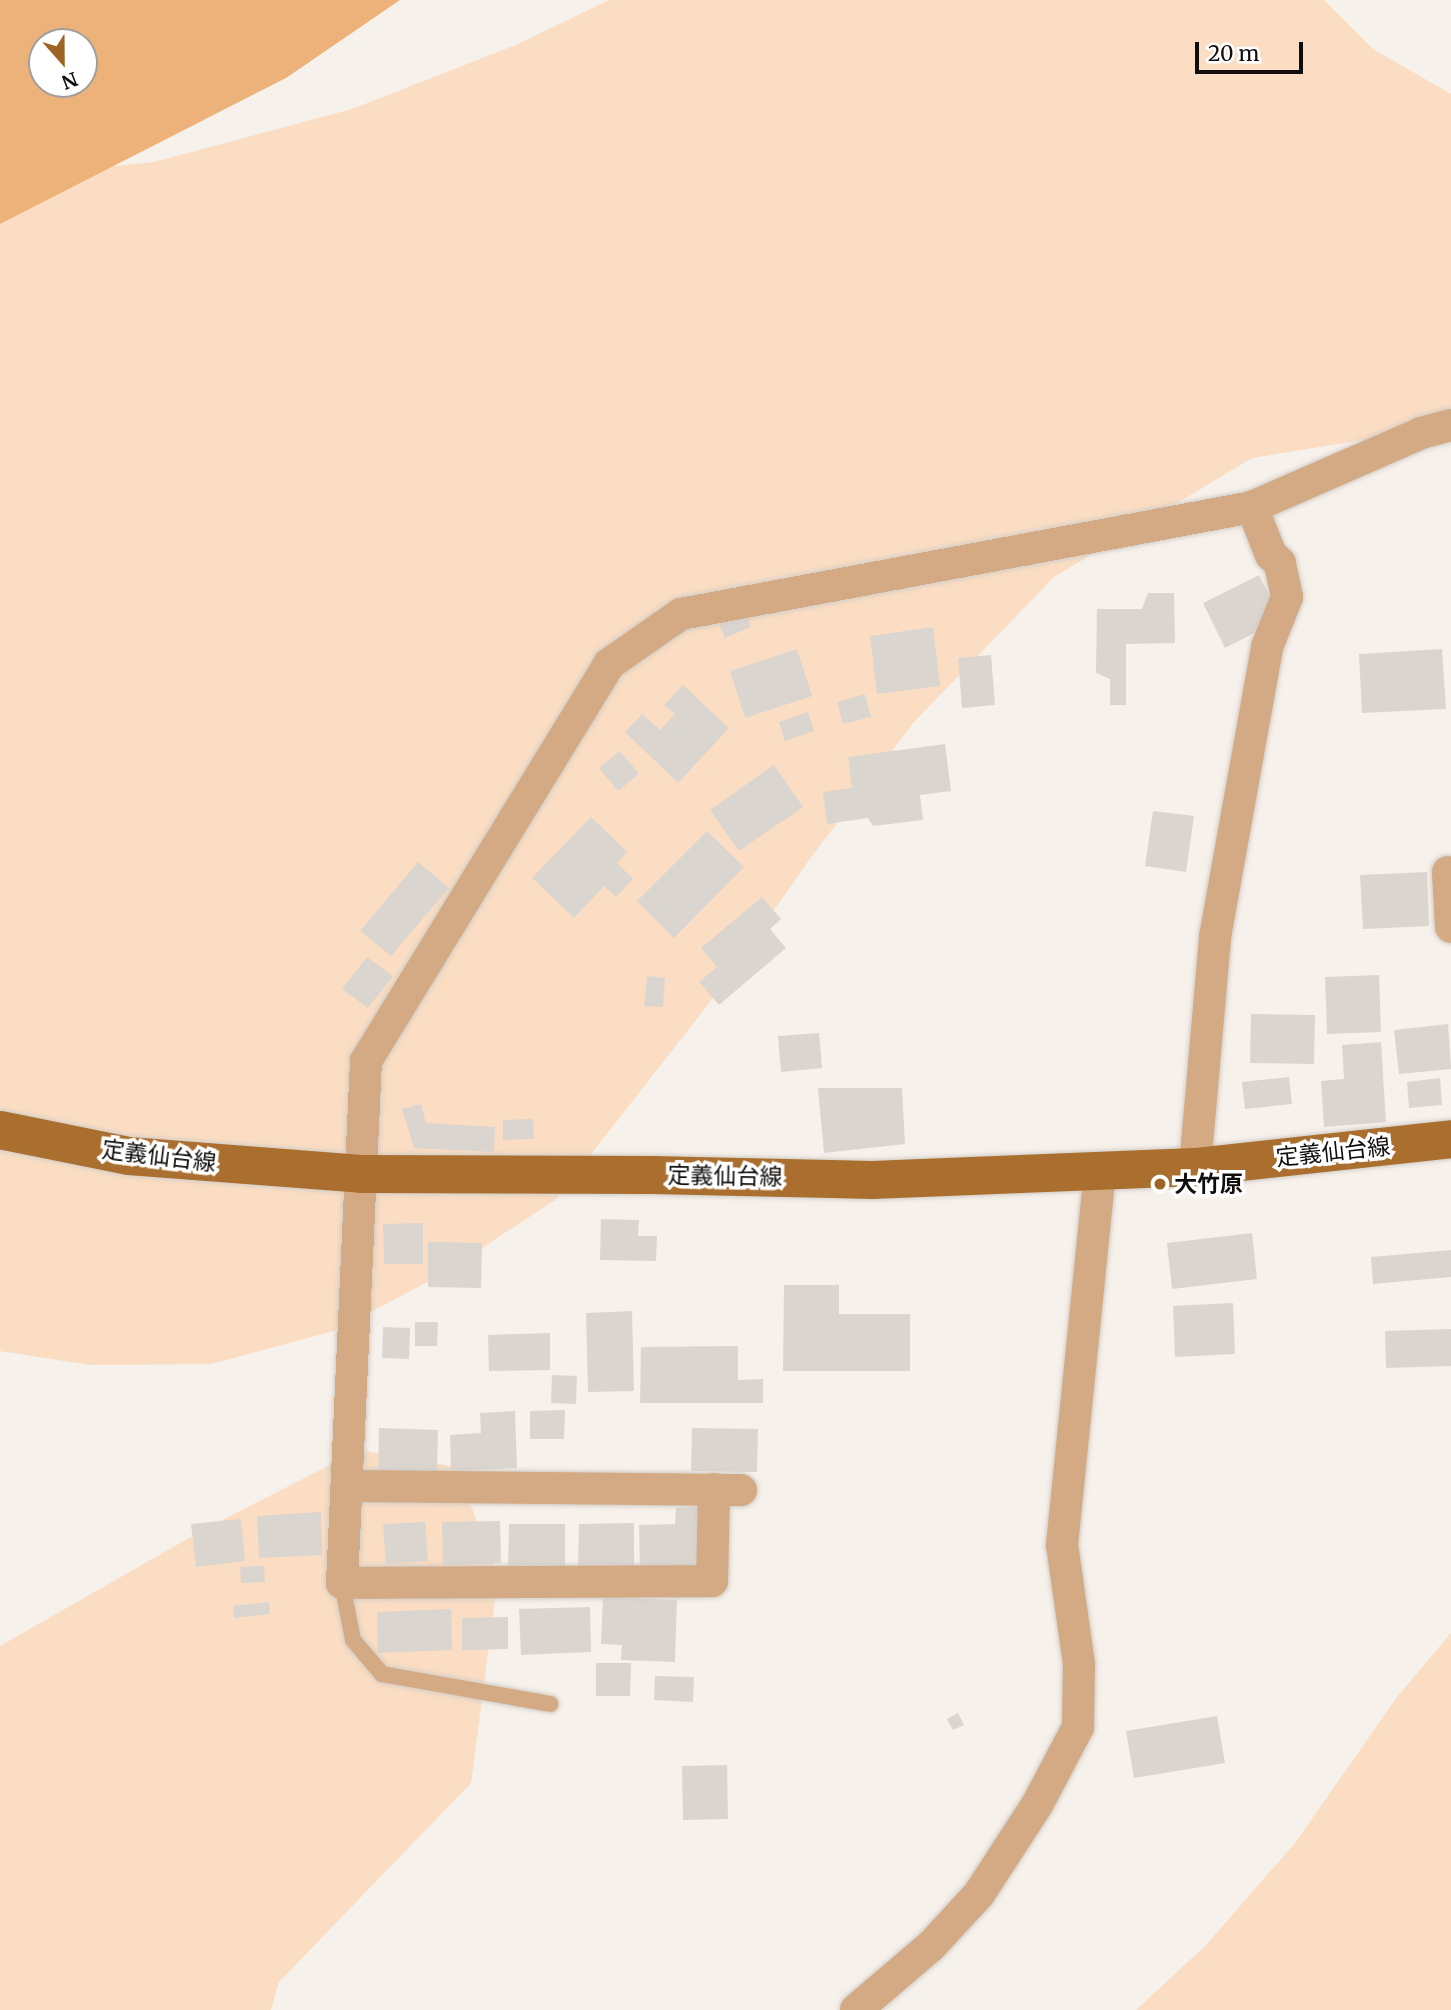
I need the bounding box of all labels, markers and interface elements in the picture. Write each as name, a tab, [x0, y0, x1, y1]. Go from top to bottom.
north arrow	[28, 28, 98, 98]
scale bar	[1199, 28, 1308, 72]
text: 20 m	[1208, 40, 1259, 67]
text: N	[59, 67, 81, 95]
street label: 定義仙台線	[1274, 1132, 1392, 1172]
street label: 定義仙台線	[100, 1135, 218, 1177]
street label: 定義仙台線	[667, 1161, 783, 1191]
place label: 大竹原	[1174, 1170, 1243, 1198]
marker: 大竹原	[1152, 1176, 1168, 1192]

